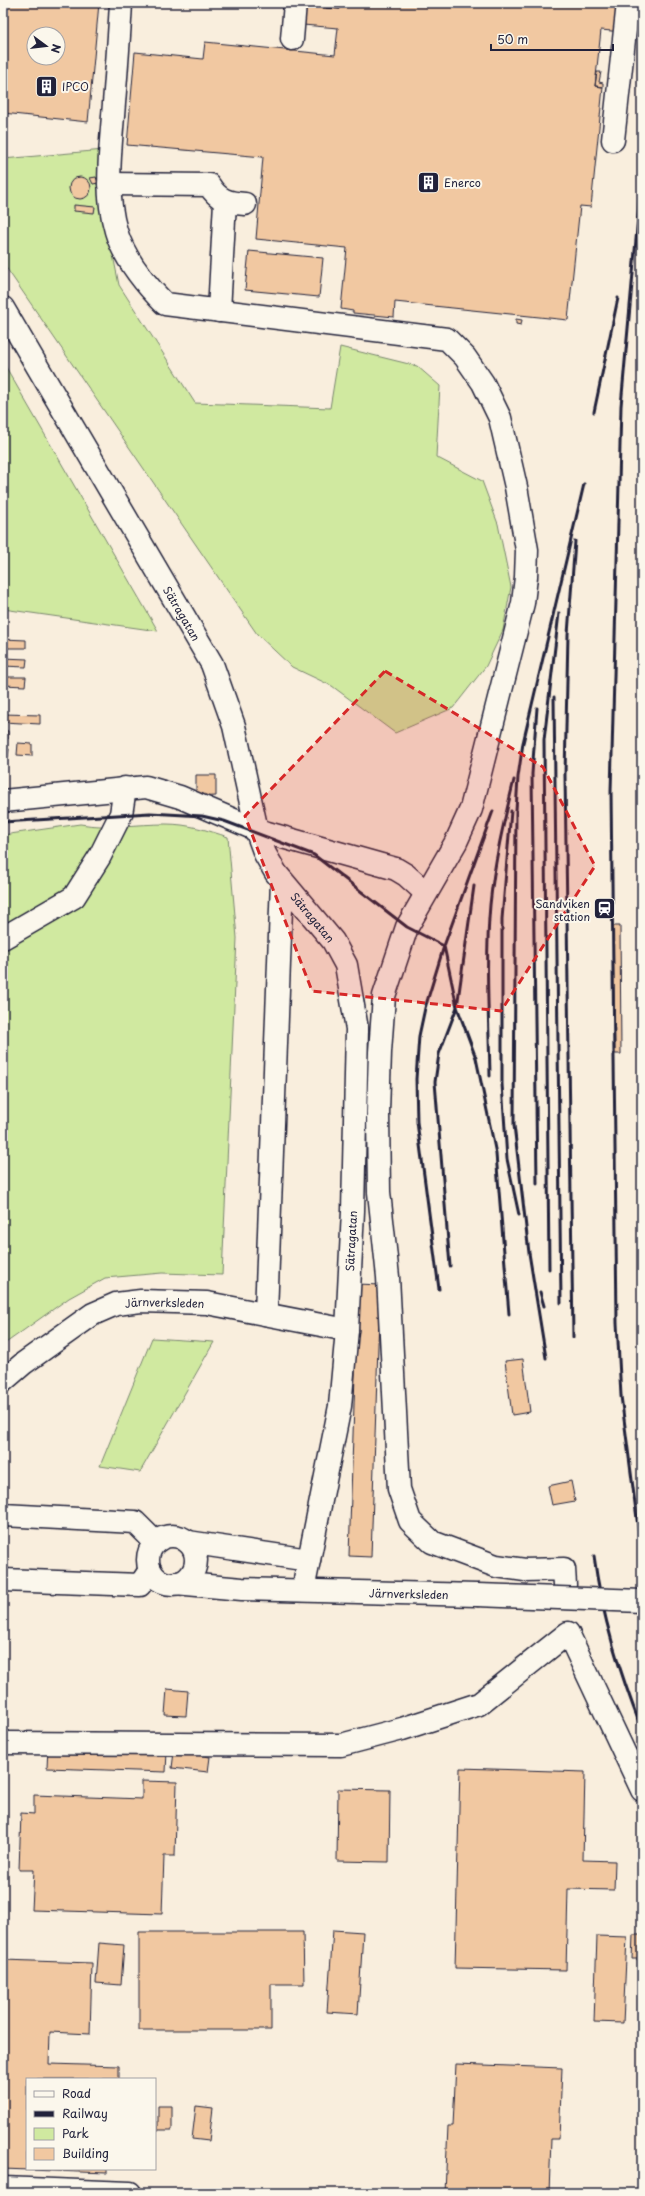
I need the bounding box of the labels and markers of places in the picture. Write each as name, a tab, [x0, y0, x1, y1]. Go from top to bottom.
building icon: IPCO	[34, 73, 60, 99]
place label: IPCO	[62, 78, 89, 95]
building icon: Enerco	[415, 169, 441, 195]
place label: Enerco	[444, 174, 481, 191]
place label: Sandviken station	[535, 895, 590, 925]
station icon: Sandviken station	[592, 896, 618, 922]

